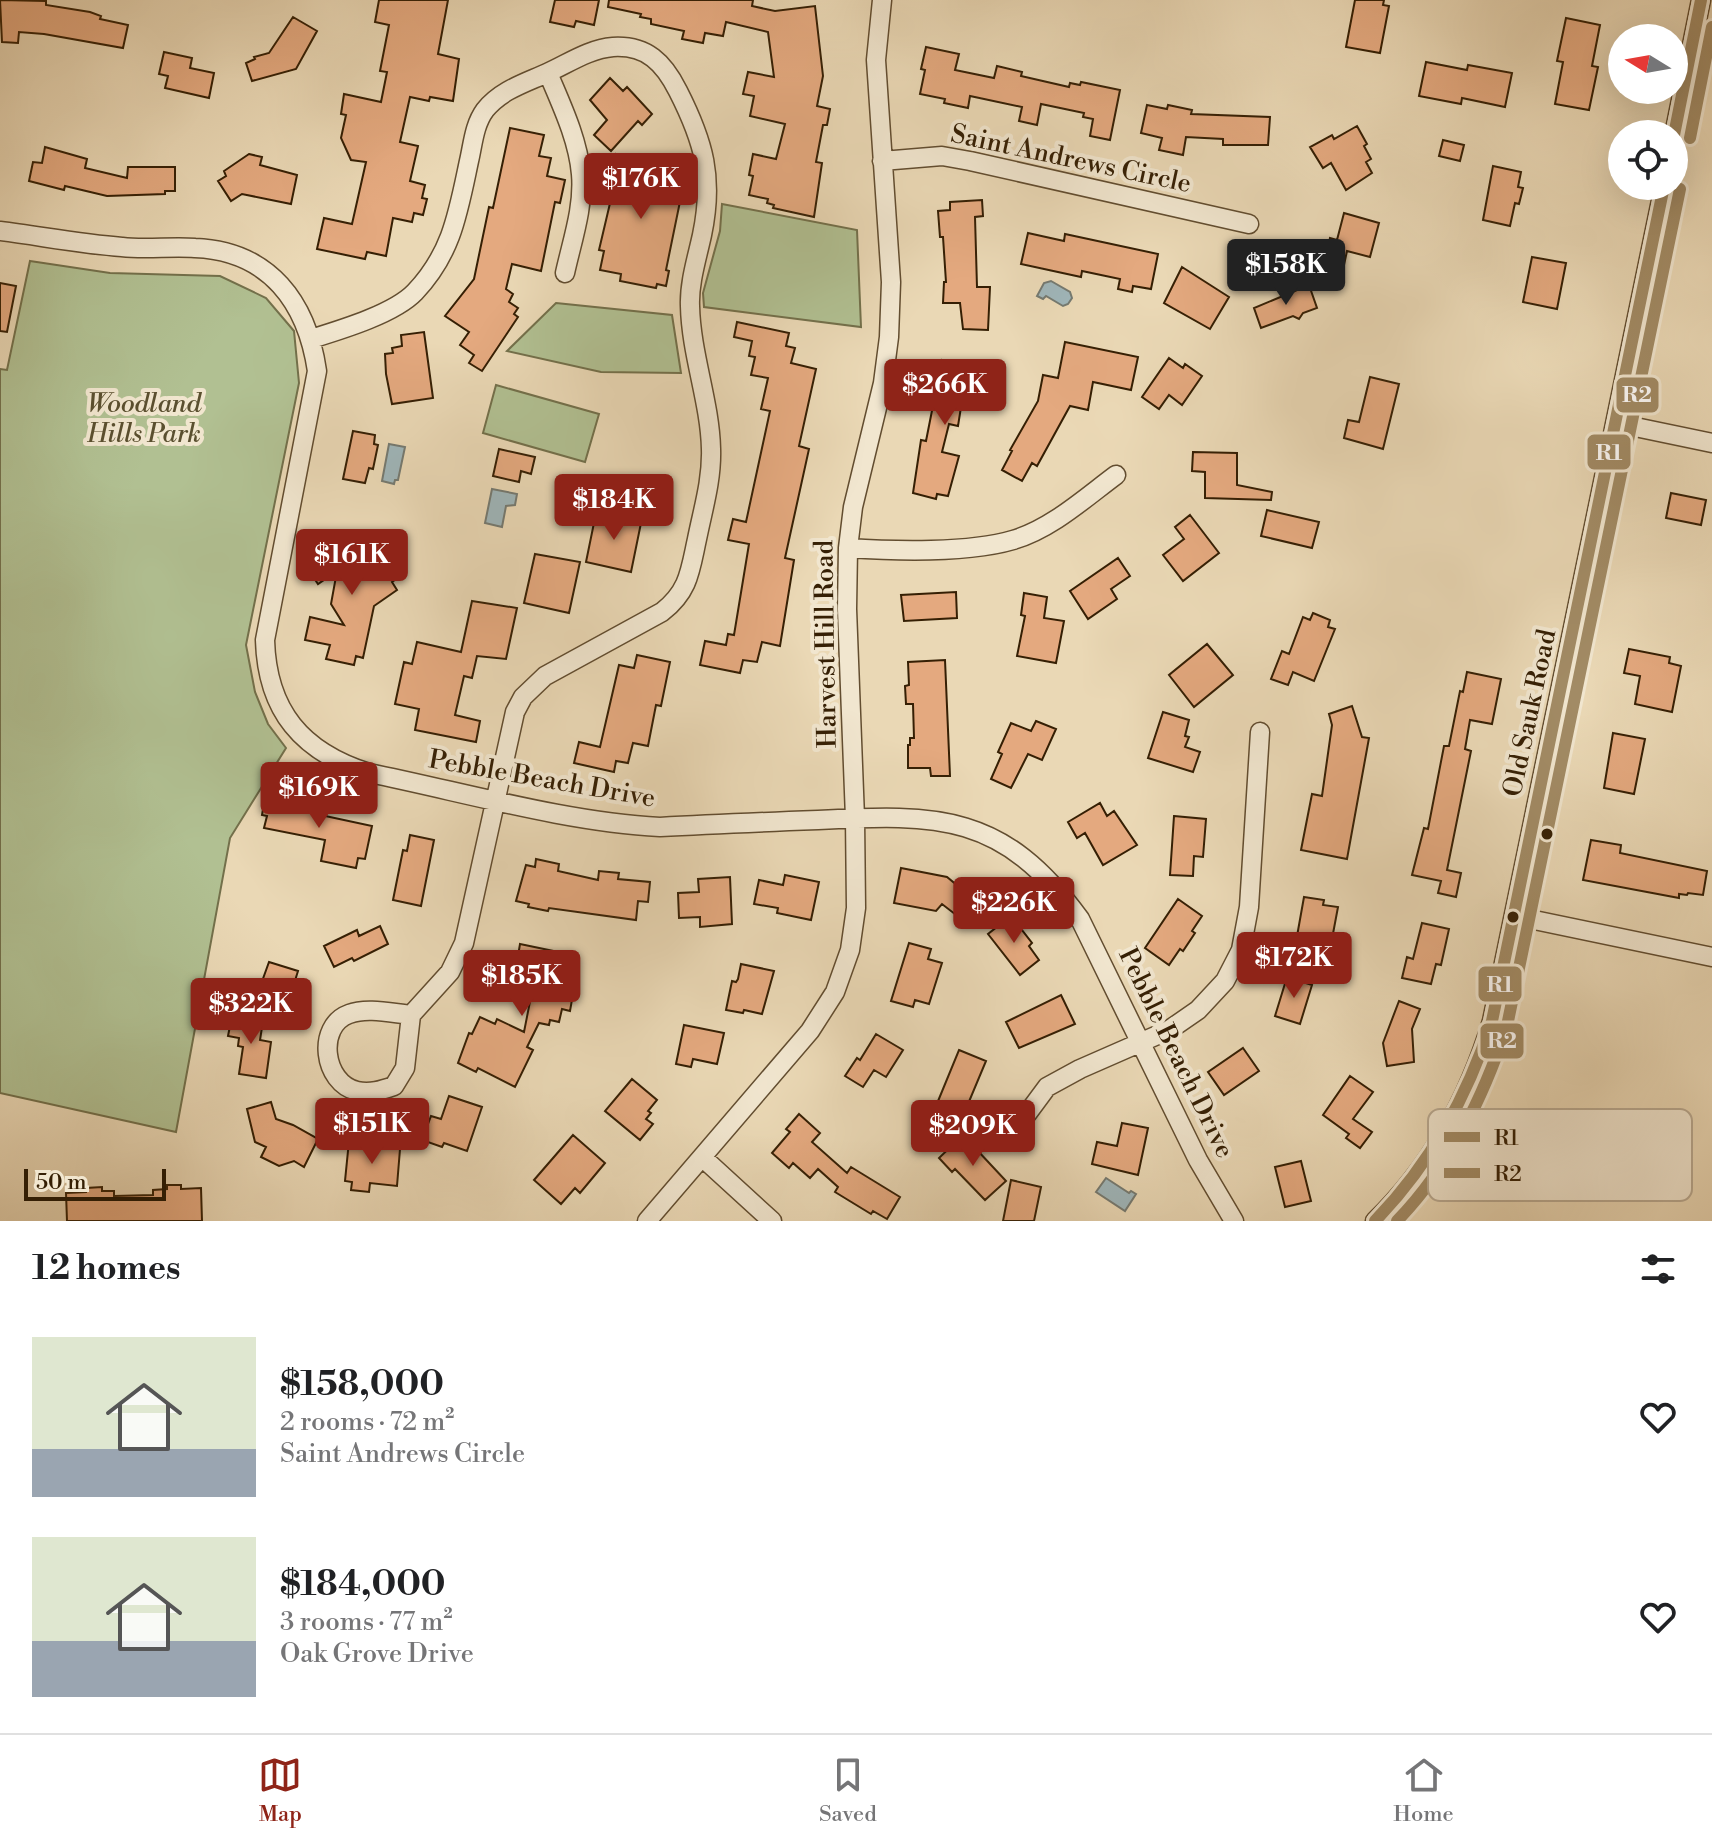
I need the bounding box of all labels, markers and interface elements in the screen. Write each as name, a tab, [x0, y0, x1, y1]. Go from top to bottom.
north arrow	[1608, 24, 1688, 104]
map controls	[1608, 24, 1688, 200]
street label: Saint Andrews Circle	[948, 118, 1194, 200]
button: locate	[1608, 120, 1688, 200]
pin: $176K	[585, 153, 697, 221]
text: $176K	[602, 163, 680, 195]
pin: $158K	[1230, 239, 1342, 307]
text: $158K	[1245, 249, 1327, 281]
pin: $266K	[889, 359, 1001, 427]
text: $266K	[902, 369, 988, 401]
line badge: R2	[1615, 376, 1660, 414]
text: R2	[1622, 382, 1652, 409]
park label: Woodland Hills Park	[86, 388, 202, 450]
line badge: R1	[1586, 433, 1632, 471]
text: R1	[1596, 440, 1623, 467]
pin: $184K	[558, 474, 670, 542]
text: $184K	[573, 484, 656, 516]
pin: $161K	[296, 529, 408, 597]
text: $161K	[314, 539, 390, 571]
street label: Harvest Hill Road	[808, 539, 844, 749]
street label: Old Sauk Road	[1497, 626, 1563, 800]
street label: Pebble Beach Drive	[426, 743, 658, 815]
pin: $169K	[263, 762, 375, 830]
text: $169K	[279, 772, 359, 804]
unlabelled marker	[1539, 826, 1555, 842]
pin: $226K	[958, 877, 1070, 945]
text: $226K	[971, 887, 1057, 919]
unlabelled marker	[1505, 909, 1521, 925]
pin: $172K	[1238, 932, 1350, 1000]
text: $172K	[1255, 942, 1333, 974]
street label: Pebble Beach Drive	[1111, 943, 1241, 1163]
pin: $185K	[466, 950, 578, 1018]
text: $185K	[481, 960, 563, 992]
line badge: R1	[1477, 965, 1523, 1003]
text: R1	[1487, 972, 1514, 999]
pin: $322K	[195, 978, 307, 1046]
text: $322K	[209, 988, 293, 1020]
line badge: R2	[1479, 1022, 1525, 1060]
text: R2	[1487, 1028, 1517, 1055]
pin: $151K	[316, 1098, 428, 1166]
pin: $209K	[917, 1100, 1029, 1168]
text: $151K	[333, 1108, 411, 1140]
legend	[1428, 1109, 1692, 1201]
text: $209K	[929, 1110, 1017, 1142]
text: R1	[1494, 1125, 1519, 1152]
text: R2	[1494, 1161, 1522, 1188]
scale bar	[24, 1165, 166, 1201]
text: 50 m	[36, 1169, 87, 1196]
icon: filters	[1636, 1247, 1680, 1291]
text: 12 homes	[32, 1248, 181, 1290]
text: $158,000	[280, 1364, 444, 1406]
icon: home	[96, 1369, 192, 1465]
icon: heart	[1636, 1395, 1680, 1439]
text: 2 rooms · 72 m²	[280, 1406, 454, 1438]
text: Saint Andrews Circle	[280, 1438, 525, 1470]
text: $184,000	[280, 1564, 446, 1606]
icon: home	[96, 1569, 192, 1665]
icon: heart	[1636, 1595, 1680, 1639]
text: 3 rooms · 77 m²	[280, 1606, 452, 1638]
text: Oak Grove Drive	[280, 1638, 474, 1670]
tab: Map	[258, 1753, 302, 1828]
tab: Saved	[819, 1753, 877, 1828]
tab: Home	[1393, 1753, 1454, 1828]

